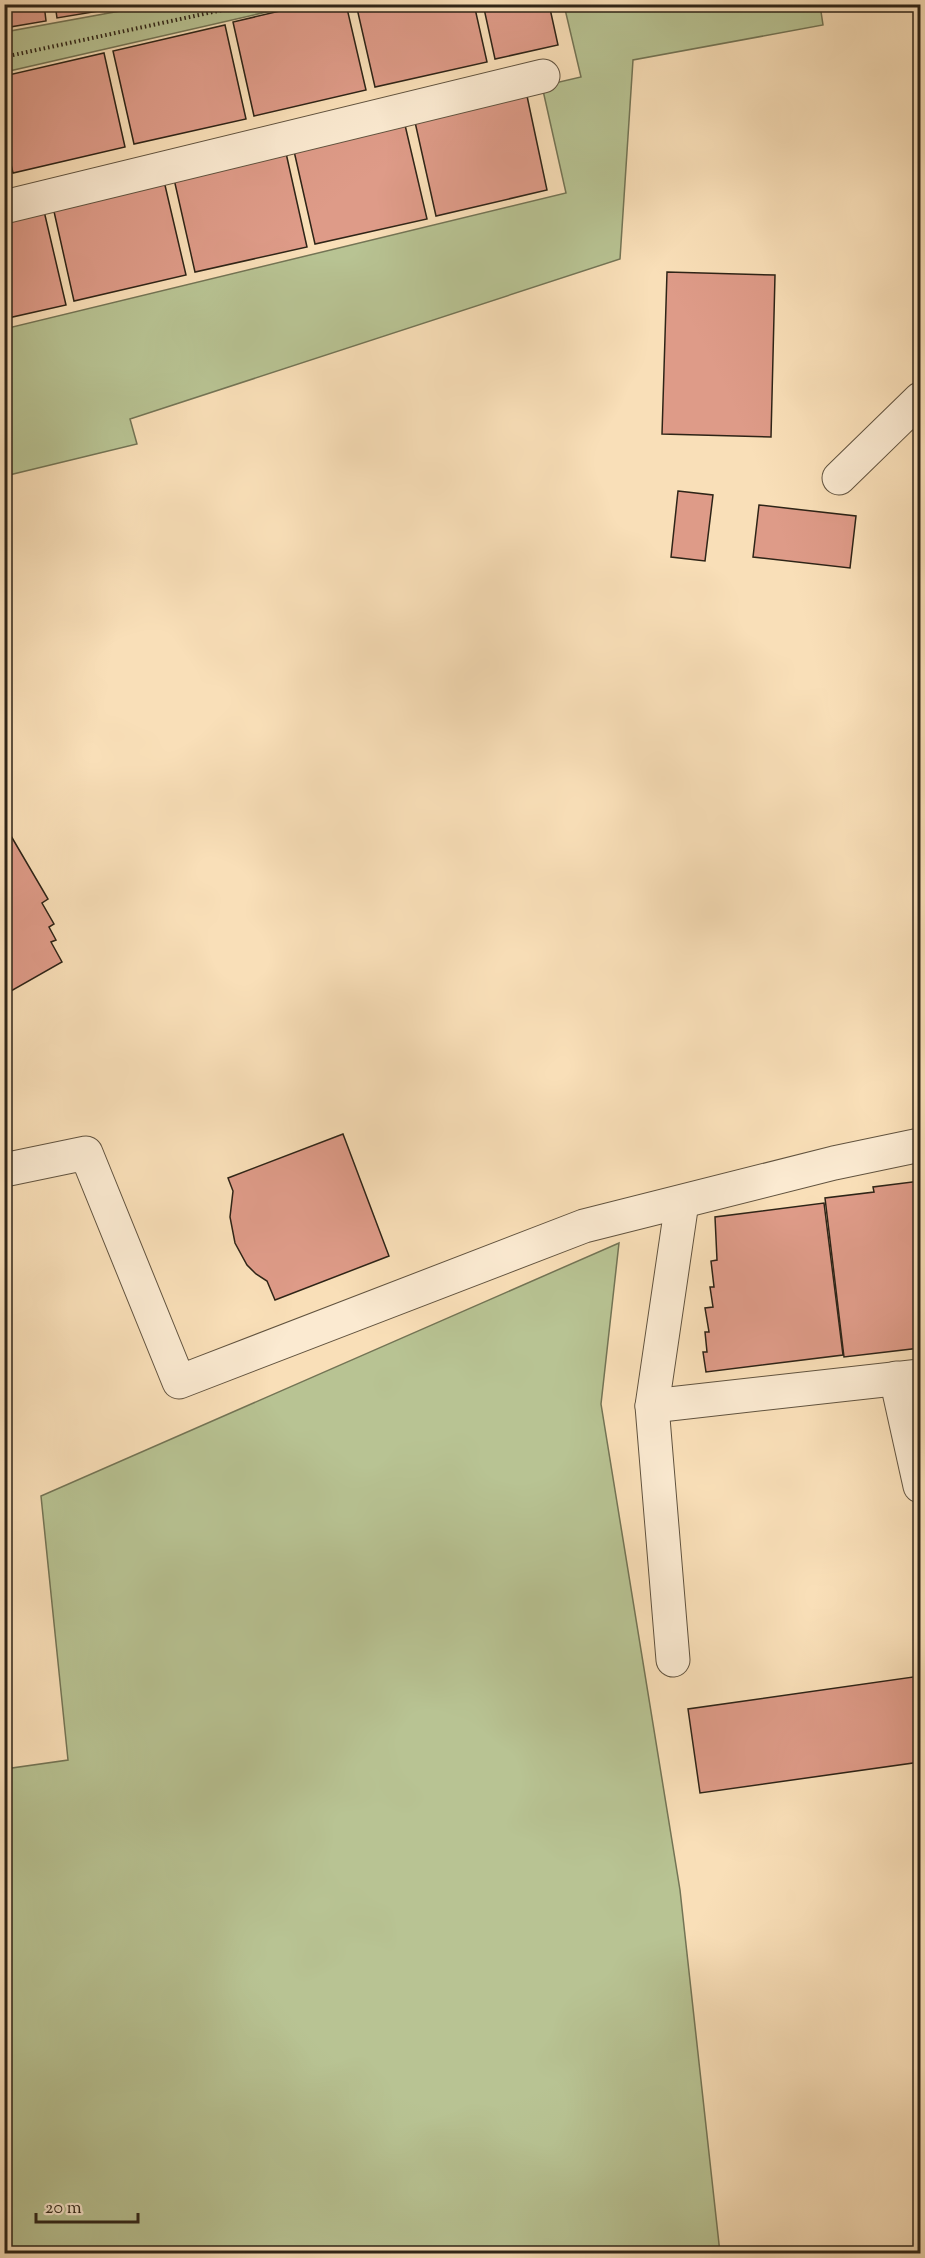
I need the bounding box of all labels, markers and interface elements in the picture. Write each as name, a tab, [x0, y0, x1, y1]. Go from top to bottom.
scale bar	[36, 2186, 138, 2224]
text: 20 m	[45, 2196, 82, 2222]

